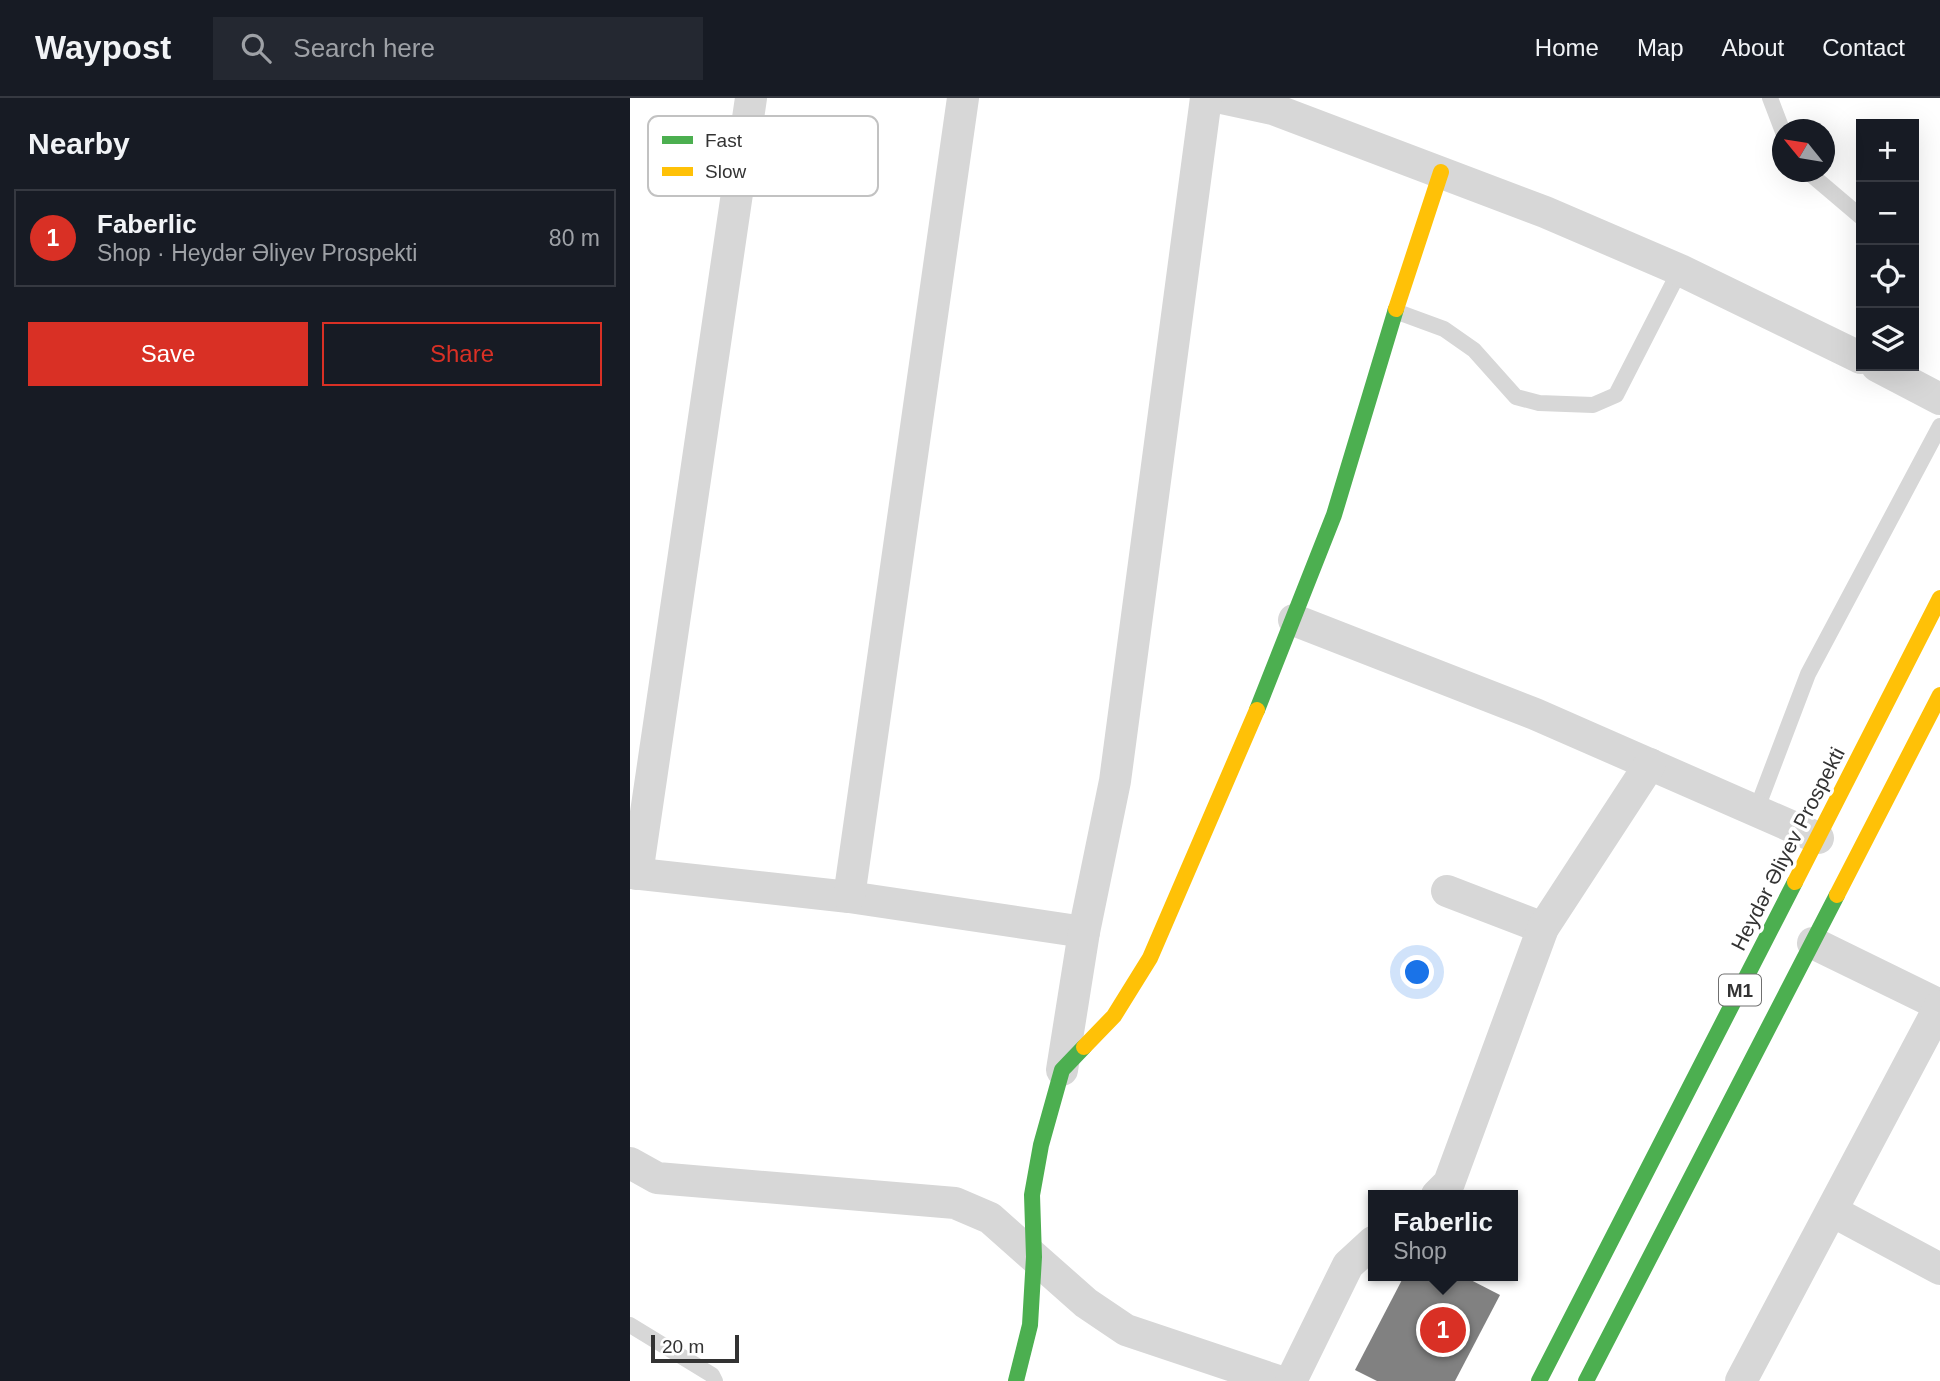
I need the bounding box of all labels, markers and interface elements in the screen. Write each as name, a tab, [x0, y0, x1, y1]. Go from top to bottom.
search box	[213, 17, 703, 80]
text: Waypost	[35, 29, 171, 66]
icon: search	[237, 29, 275, 67]
text: Search here	[293, 33, 435, 63]
text: Home	[1535, 34, 1599, 61]
text: Map	[1637, 34, 1684, 61]
text: About	[1722, 34, 1784, 61]
text: Contact	[1822, 34, 1905, 61]
legend	[648, 116, 878, 196]
north arrow	[1772, 119, 1835, 182]
map controls	[1856, 119, 1919, 371]
button: +	[1856, 119, 1919, 182]
text: Nearby	[28, 127, 130, 160]
text: Fast	[705, 130, 743, 151]
text: Slow	[705, 161, 746, 182]
button: −	[1856, 182, 1919, 245]
text: Faberlic	[97, 209, 197, 239]
text: 1	[47, 225, 59, 251]
text: 80 m	[549, 225, 600, 251]
text: Shop · Heydər Əliyev Prospekti	[97, 240, 417, 266]
button: locate	[1856, 245, 1919, 308]
button: layers	[1856, 308, 1919, 371]
button: Save	[28, 322, 308, 386]
button: Share	[322, 322, 602, 386]
street label: Heydər Əliyev Prospekti	[1726, 743, 1849, 954]
your location	[1400, 955, 1434, 989]
road number: M1	[1719, 974, 1761, 1006]
popup	[1368, 1190, 1518, 1281]
text: Faberlic	[1393, 1207, 1493, 1237]
text: Shop	[1393, 1238, 1447, 1264]
pin: 1	[1420, 1304, 1466, 1356]
scale bar	[651, 1332, 738, 1364]
text: 20 m	[662, 1336, 704, 1357]

